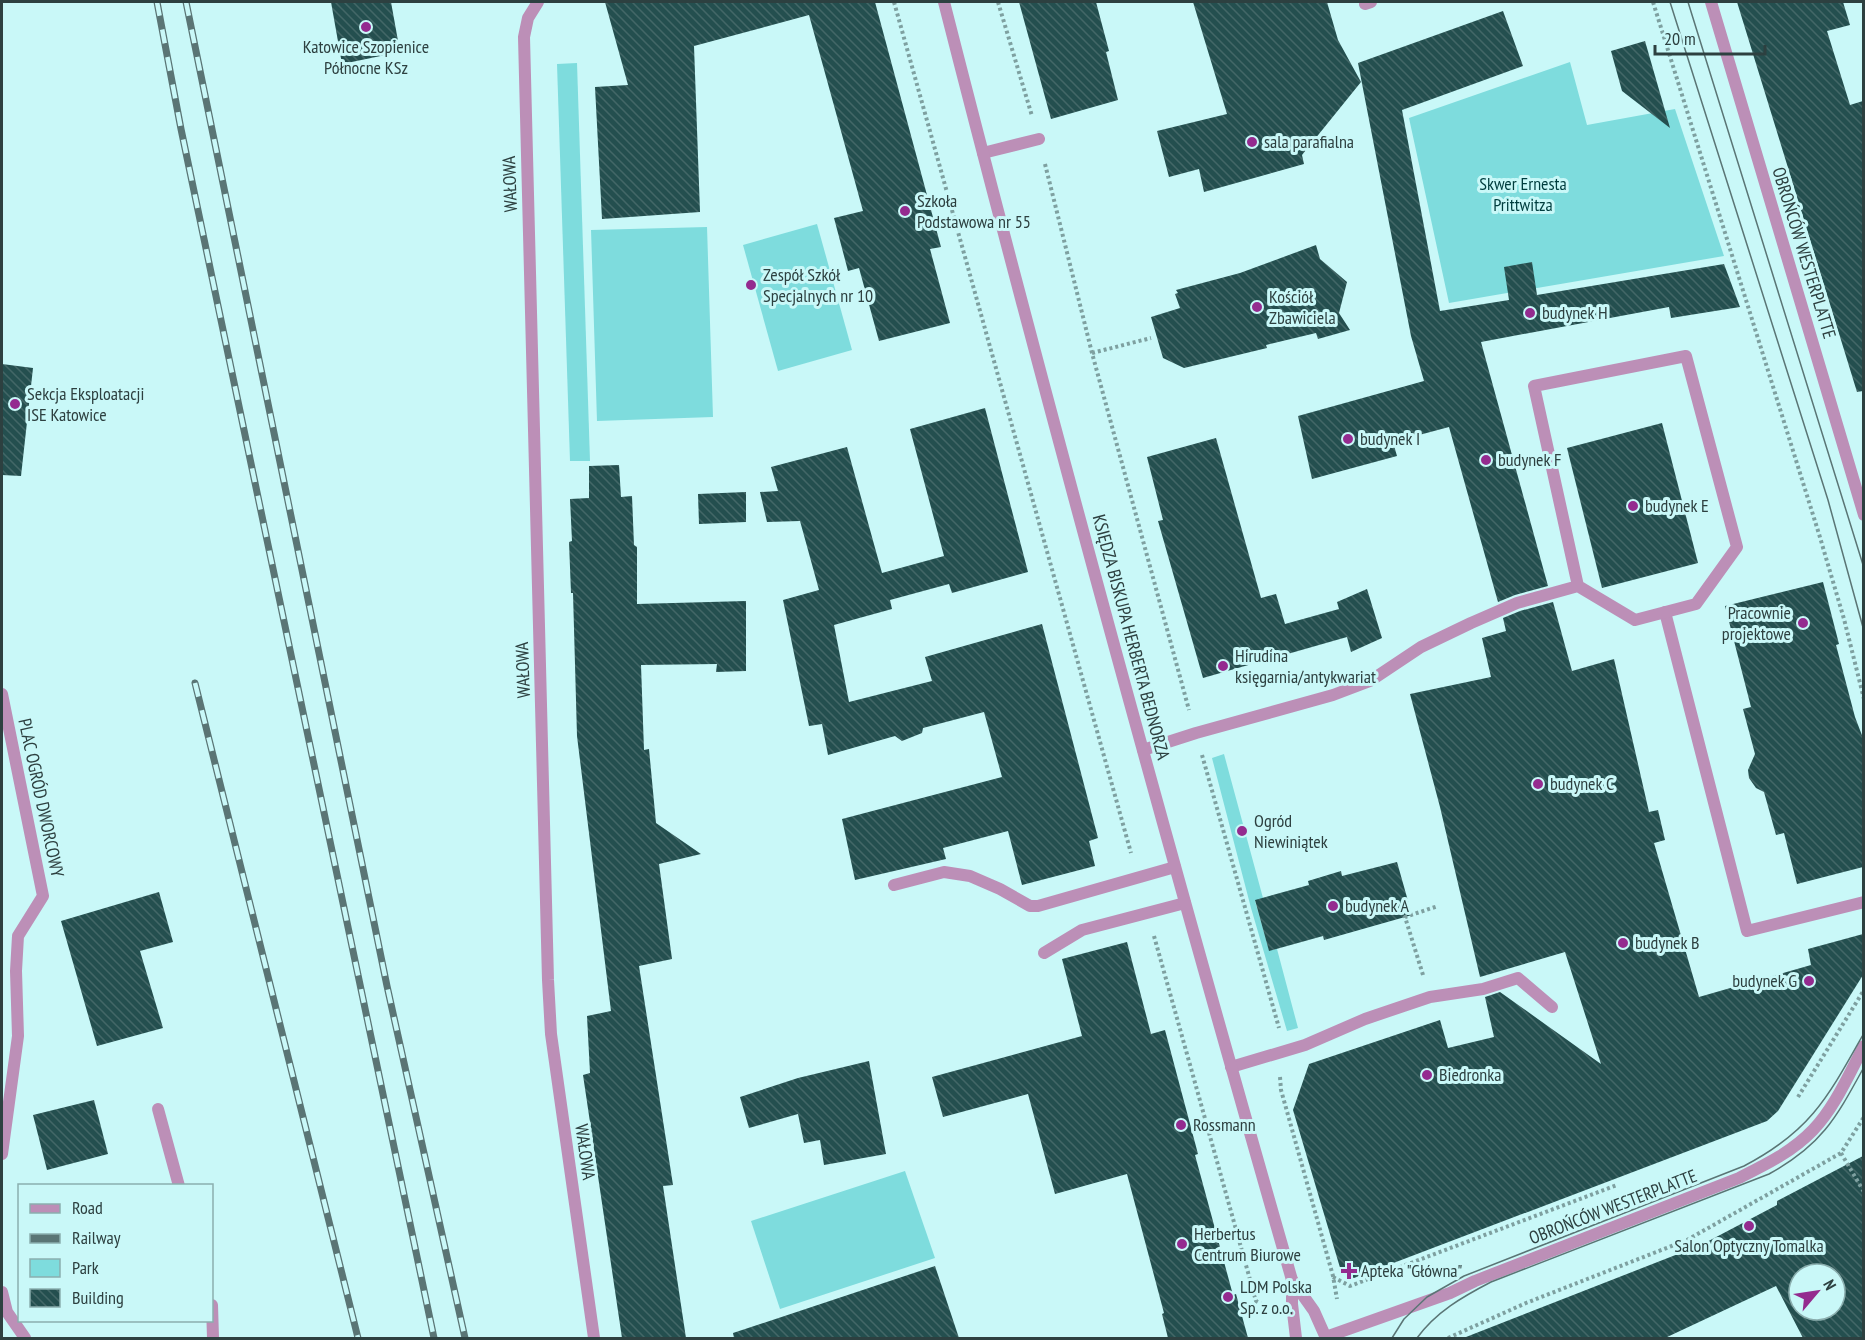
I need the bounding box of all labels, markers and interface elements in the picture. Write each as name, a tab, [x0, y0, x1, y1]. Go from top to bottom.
scale bar	[1655, 18, 1764, 56]
marker: Katowice Szopienice Północne KSz	[359, 20, 373, 34]
text: 20 m	[1664, 27, 1696, 50]
place label: Katowice Szopienice Północne KSz	[303, 35, 429, 79]
place label: sala parafialna	[1264, 130, 1354, 153]
marker: sala parafialna	[1245, 135, 1259, 149]
street label: WAŁOWA	[497, 155, 522, 213]
street label: OBROŃCÓW WESTERPLATTE	[1767, 164, 1842, 341]
park label: Skwer Ernesta Prittwitza	[1479, 172, 1567, 216]
place label: Szkoła Podstawowa nr 55	[917, 189, 1031, 233]
marker: Szkoła Podstawowa nr 55	[898, 204, 912, 218]
place label: Zespół Szkół Specjalnych nr 10	[763, 263, 873, 307]
marker: Zespół Szkół Specjalnych nr 10	[744, 278, 758, 292]
place label: Kościół Zbawiciela	[1269, 285, 1336, 329]
marker: Kościół Zbawiciela	[1250, 300, 1264, 314]
place label: budynek H	[1542, 301, 1608, 324]
marker: budynek H	[1523, 306, 1537, 320]
place label: Sekcja Eksploatacji ISE Katowice	[27, 382, 144, 426]
marker: Sekcja Eksploatacji ISE Katowice	[8, 397, 22, 411]
place label: budynek I	[1360, 427, 1420, 450]
marker: budynek I	[1341, 432, 1355, 446]
place label: budynek F	[1498, 448, 1561, 471]
marker: budynek F	[1479, 453, 1493, 467]
place label: budynek E	[1645, 494, 1709, 517]
marker: budynek E	[1626, 499, 1640, 513]
street label: KSIĘDZA BISKUPA HERBERTA BEDNORZA	[1088, 512, 1175, 762]
place label: Pracownie projektowe	[1722, 601, 1791, 645]
marker: Pracownie projektowe	[1796, 616, 1810, 630]
street label: WAŁOWA	[510, 641, 535, 699]
place label: Hirudina księgarnia/antykwariat	[1235, 644, 1376, 688]
marker: Hirudina księgarnia/antykwariat	[1216, 659, 1230, 673]
street label: PLAC OGRÓD DWORCOWY	[13, 716, 70, 880]
place label: budynek C	[1550, 772, 1614, 795]
marker: budynek C	[1531, 777, 1545, 791]
place label: Ogród Niewiniątek	[1254, 809, 1328, 853]
marker: Ogród Niewiniątek	[1235, 824, 1249, 838]
place label: budynek A	[1345, 894, 1409, 917]
marker: budynek A	[1326, 899, 1340, 913]
place label: budynek B	[1635, 931, 1699, 954]
marker: budynek B	[1616, 936, 1630, 950]
place label: budynek G	[1732, 969, 1797, 992]
marker: budynek G	[1802, 974, 1816, 988]
place label: Biedronka	[1439, 1063, 1501, 1086]
marker: Biedronka	[1420, 1068, 1434, 1082]
place label: Rossmann	[1193, 1113, 1256, 1136]
marker: Rossmann	[1174, 1118, 1188, 1132]
street label: WAŁOWA	[570, 1122, 601, 1182]
street label: OBROŃCÓW WESTERPLATTE	[1526, 1164, 1700, 1249]
legend	[18, 1184, 213, 1322]
text: Road	[72, 1196, 103, 1219]
marker: Salon Optyczny Tomalka	[1742, 1219, 1756, 1233]
place label: Herbertus Centrum Biurowe	[1194, 1222, 1301, 1266]
text: Railway	[72, 1226, 121, 1249]
place label: Salon Optyczny Tomalka	[1674, 1234, 1824, 1257]
marker: Herbertus Centrum Biurowe	[1175, 1237, 1189, 1251]
text: Park	[72, 1256, 99, 1279]
place label: Apteka "Główna"	[1361, 1259, 1462, 1282]
north arrow	[1787, 1262, 1847, 1322]
marker: Apteka "Główna"	[1342, 1264, 1356, 1278]
place label: LDM Polska Sp. z o.o.	[1240, 1275, 1312, 1319]
text: N	[1819, 1276, 1841, 1293]
text: Building	[72, 1286, 124, 1309]
marker: LDM Polska Sp. z o.o.	[1221, 1290, 1235, 1304]

